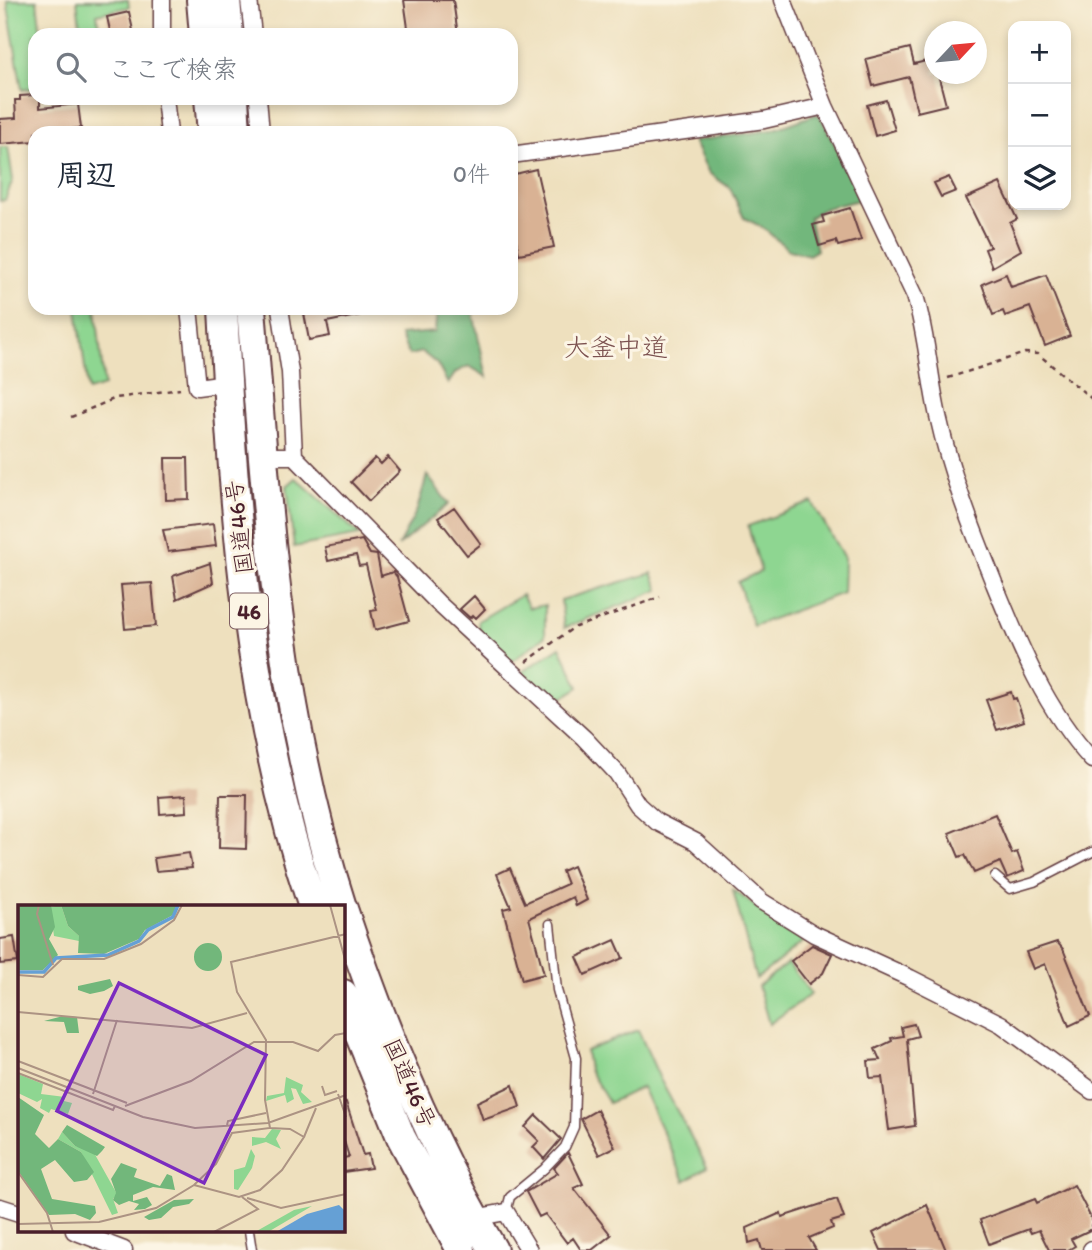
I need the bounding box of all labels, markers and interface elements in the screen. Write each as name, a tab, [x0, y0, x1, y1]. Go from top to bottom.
north arrow	[924, 21, 987, 84]
map controls	[1008, 21, 1071, 210]
button: +	[1008, 21, 1071, 84]
search box	[28, 28, 518, 105]
icon: search	[52, 48, 90, 86]
text: ここで検索	[108, 53, 238, 85]
button: −	[1008, 84, 1071, 147]
button: layers	[1008, 147, 1071, 210]
text: 周辺	[56, 156, 116, 193]
text: 0件	[453, 160, 490, 188]
district label: 大釜中道	[564, 331, 668, 363]
street label: 国道46号	[219, 478, 259, 576]
road number: 46	[230, 594, 268, 628]
inset map	[18, 905, 345, 1232]
street label: 国道46号	[378, 1034, 442, 1132]

